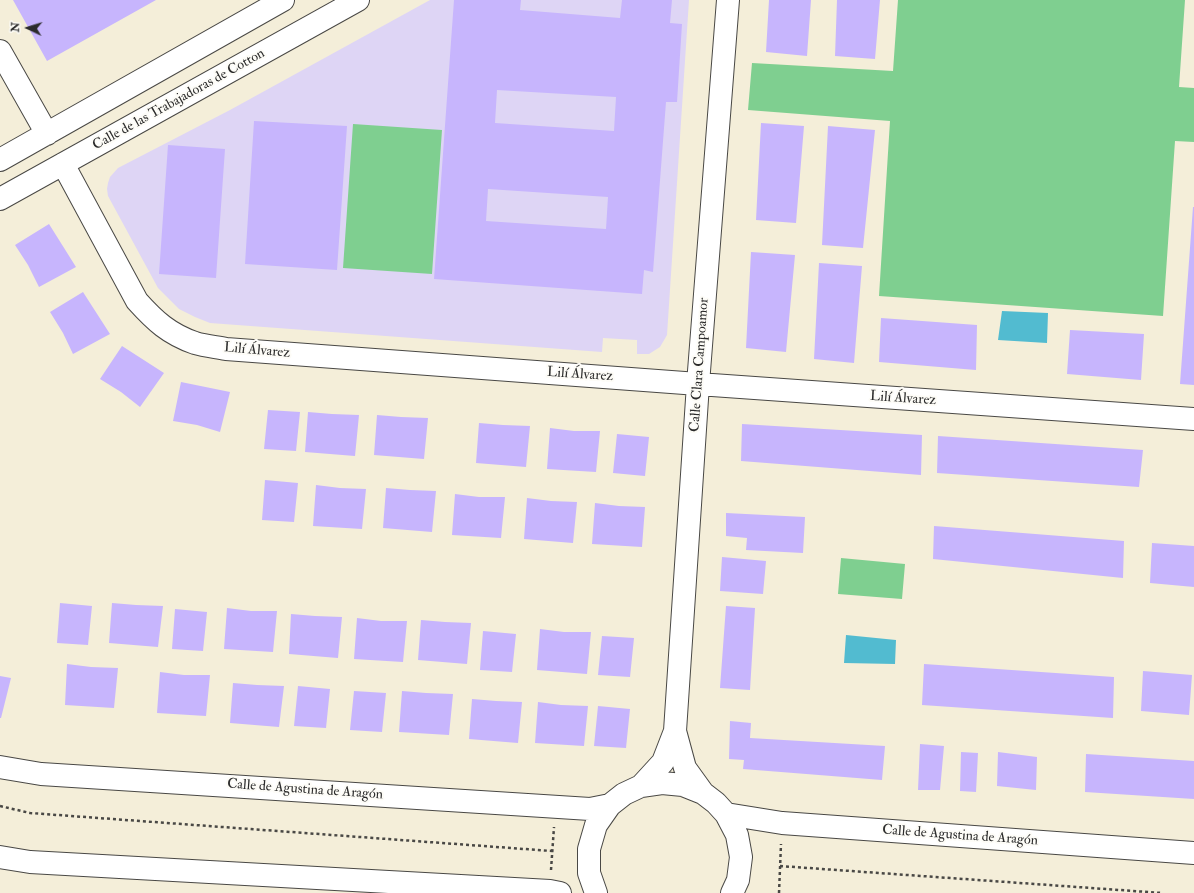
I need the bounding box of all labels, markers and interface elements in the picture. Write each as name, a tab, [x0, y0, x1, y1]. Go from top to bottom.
north arrow	[8, 8, 48, 48]
text: N	[9, 22, 22, 33]
street label: Calle de las Trabajadoras de Cotton	[90, 46, 268, 154]
street label: Calle Clara Campoamor	[687, 297, 713, 433]
street label: Lilí Álvarez	[223, 340, 291, 362]
street label: Lilí Álvarez	[546, 364, 614, 386]
street label: Lilí Álvarez	[869, 388, 937, 410]
street label: Calle de Agustina de Aragón	[227, 776, 383, 804]
street label: Calle de Agustina de Aragón	[882, 822, 1038, 850]

